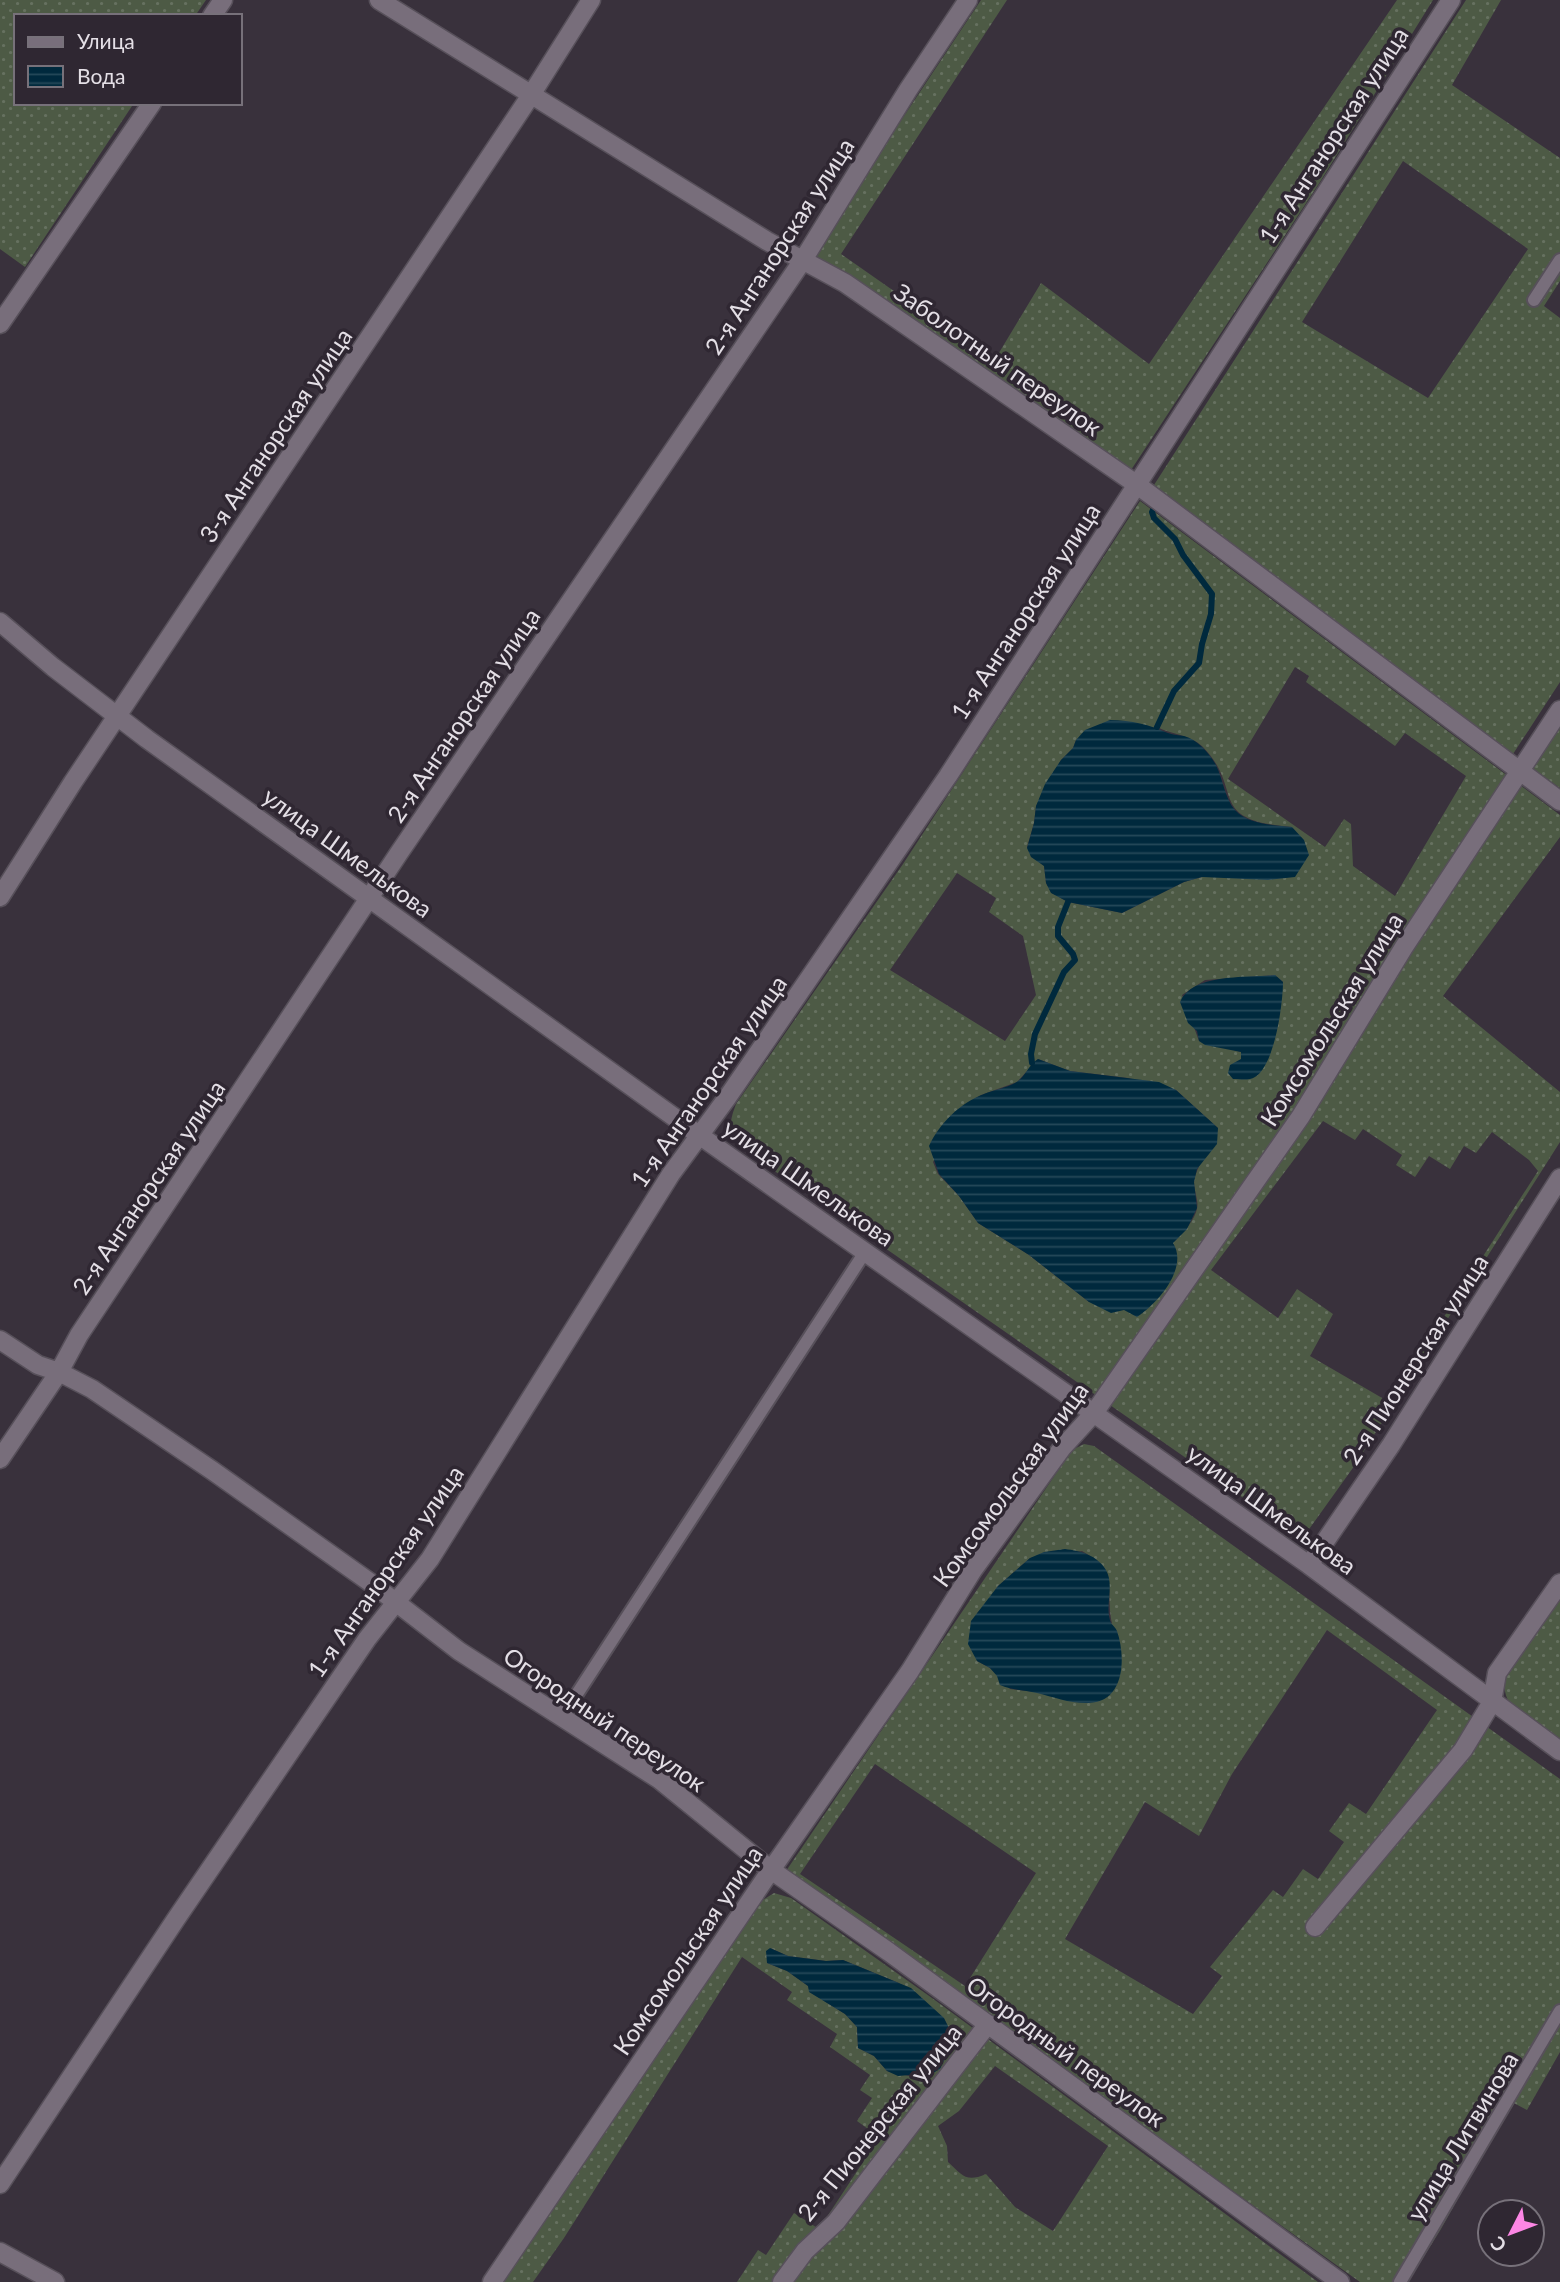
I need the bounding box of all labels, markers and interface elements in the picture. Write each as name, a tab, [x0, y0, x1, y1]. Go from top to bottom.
legend	[14, 14, 242, 105]
street label: 1-я Анганорская улица	[1252, 21, 1414, 249]
text: Улица	[77, 28, 135, 53]
text: Вода	[77, 63, 125, 88]
street label: 2-я Анганорская улица	[698, 132, 860, 360]
street label: Заболотный переулок	[889, 277, 1108, 442]
street label: 3-я Анганорская улица	[192, 322, 358, 548]
street label: 1-я Анганорская улица	[944, 497, 1106, 725]
street label: 2-я Анганорская улица	[380, 602, 546, 828]
street label: улица Шмелькова	[258, 781, 438, 923]
street label: Комсомольская улица	[1254, 907, 1408, 1131]
street label: 1-я Анганорская улица	[624, 969, 792, 1193]
street label: 2-я Анганорская улица	[65, 1074, 231, 1300]
street label: улица Шмелькова	[718, 1112, 900, 1252]
street label: 2-я Пионерская улица	[1336, 1249, 1494, 1469]
street label: Комсомольская улица	[926, 1376, 1094, 1592]
street label: улица Шмелькова	[1182, 1438, 1362, 1580]
street label: 1-я Анганорская улица	[301, 1459, 469, 1683]
street label: Огородный переулок	[498, 1641, 712, 1798]
street label: Комсомольская улица	[606, 1840, 768, 2060]
street label: Огородный переулок	[961, 1969, 1171, 2133]
street label: 2-я Пионерская улица	[791, 2018, 967, 2226]
street label: улица Литвинова	[1400, 2046, 1524, 2226]
north arrow	[1476, 2198, 1546, 2268]
text: С	[1485, 2232, 1511, 2257]

